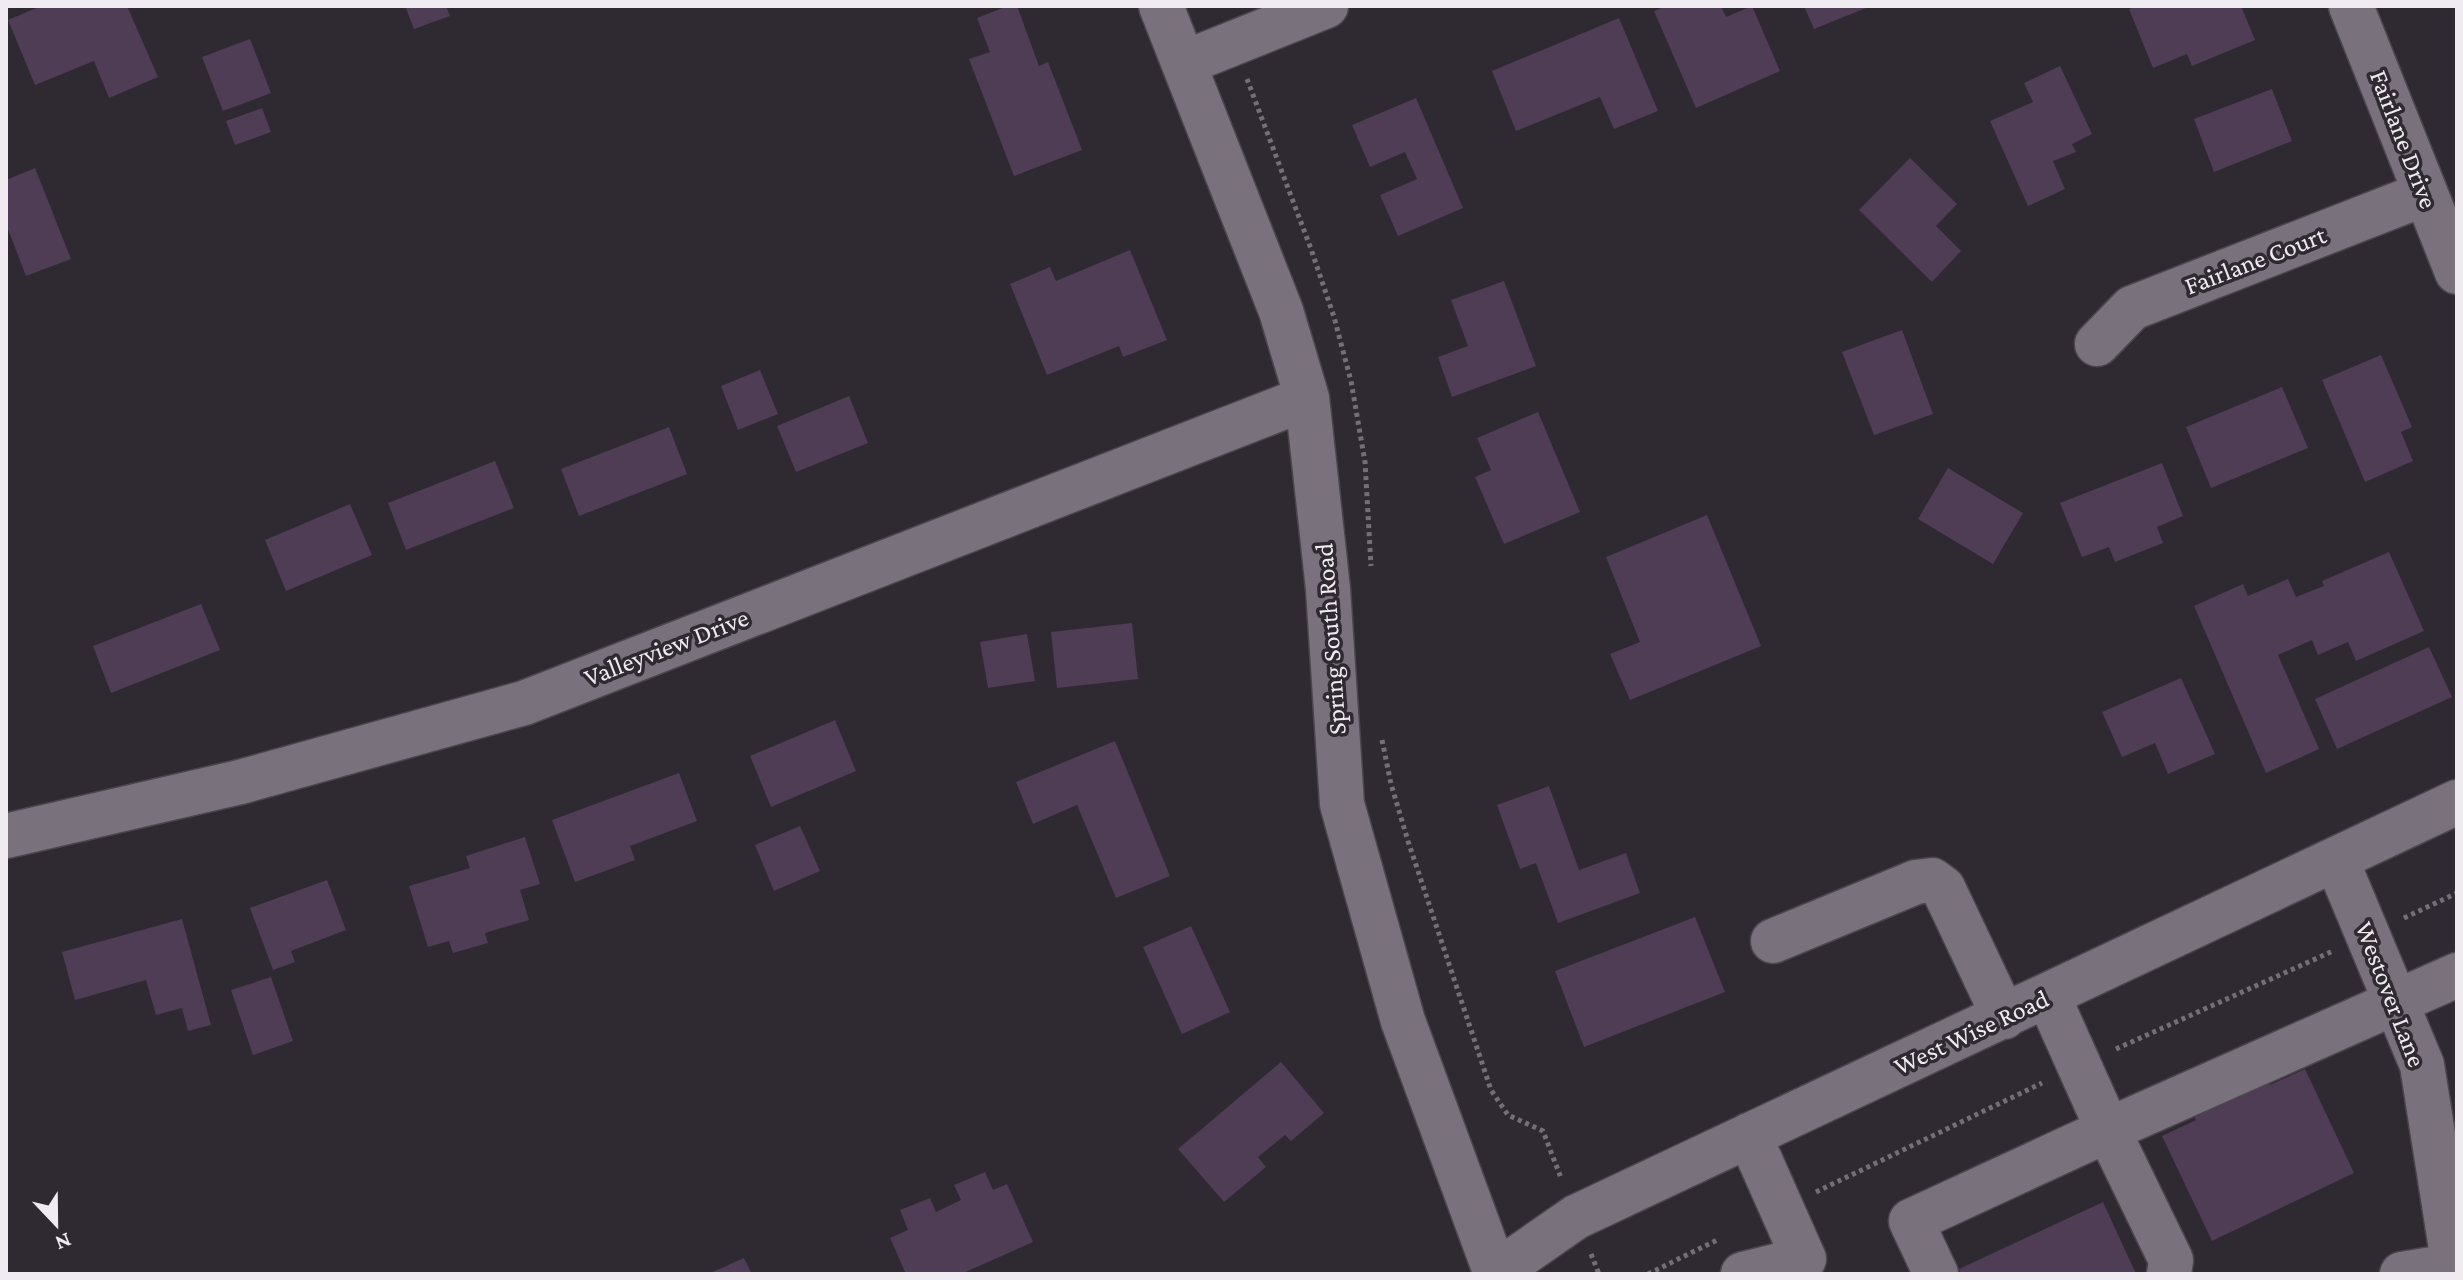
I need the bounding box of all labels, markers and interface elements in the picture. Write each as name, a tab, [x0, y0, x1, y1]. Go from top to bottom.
street label: Fairlane Drive	[2364, 66, 2443, 212]
street label: Fairlane Court	[2180, 220, 2330, 301]
street label: Spring South Road	[1309, 542, 1352, 736]
street label: Valleyview Drive	[580, 603, 752, 692]
street label: Westover Lane	[2350, 917, 2432, 1071]
street label: West Wise Road	[1889, 984, 2053, 1081]
north arrow	[16, 1184, 96, 1264]
text: N	[52, 1228, 75, 1256]

